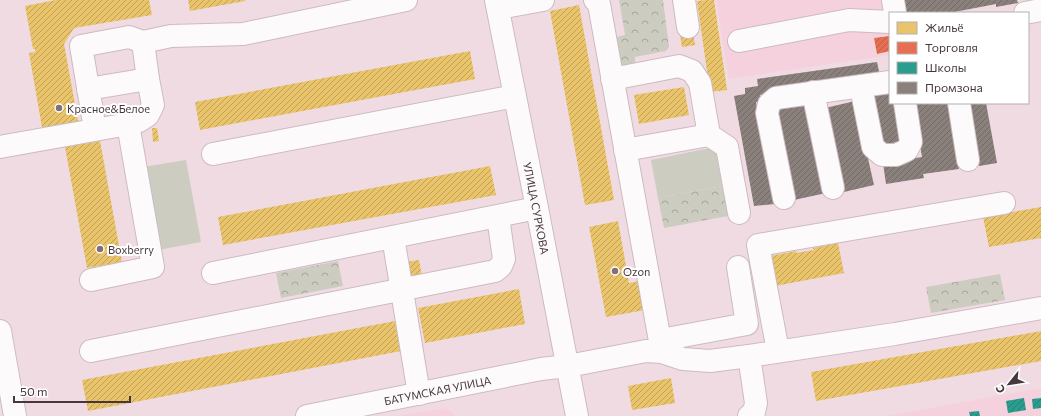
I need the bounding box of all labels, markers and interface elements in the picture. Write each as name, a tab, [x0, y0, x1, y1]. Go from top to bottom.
legend	[889, 12, 1029, 104]
text: Жильё	[925, 20, 964, 34]
text: Торговля	[925, 40, 978, 54]
text: Школы	[925, 60, 966, 74]
text: Промзона	[925, 80, 983, 94]
place label: Красное&Белое	[67, 102, 150, 115]
marker: Красное&Белое	[54, 103, 64, 113]
street label: УЛИЦА СУРКОВА	[522, 161, 552, 256]
place label: Boxberry	[108, 243, 154, 256]
marker: Boxberry	[95, 244, 105, 254]
place label: Ozon	[623, 265, 650, 278]
marker: Ozon	[610, 266, 620, 276]
north arrow	[989, 364, 1029, 404]
street label: БАТУМСКАЯ УЛИЦА	[383, 373, 492, 407]
scale bar	[14, 378, 130, 404]
text: С	[992, 382, 1007, 396]
text: 50 m	[20, 384, 48, 398]

